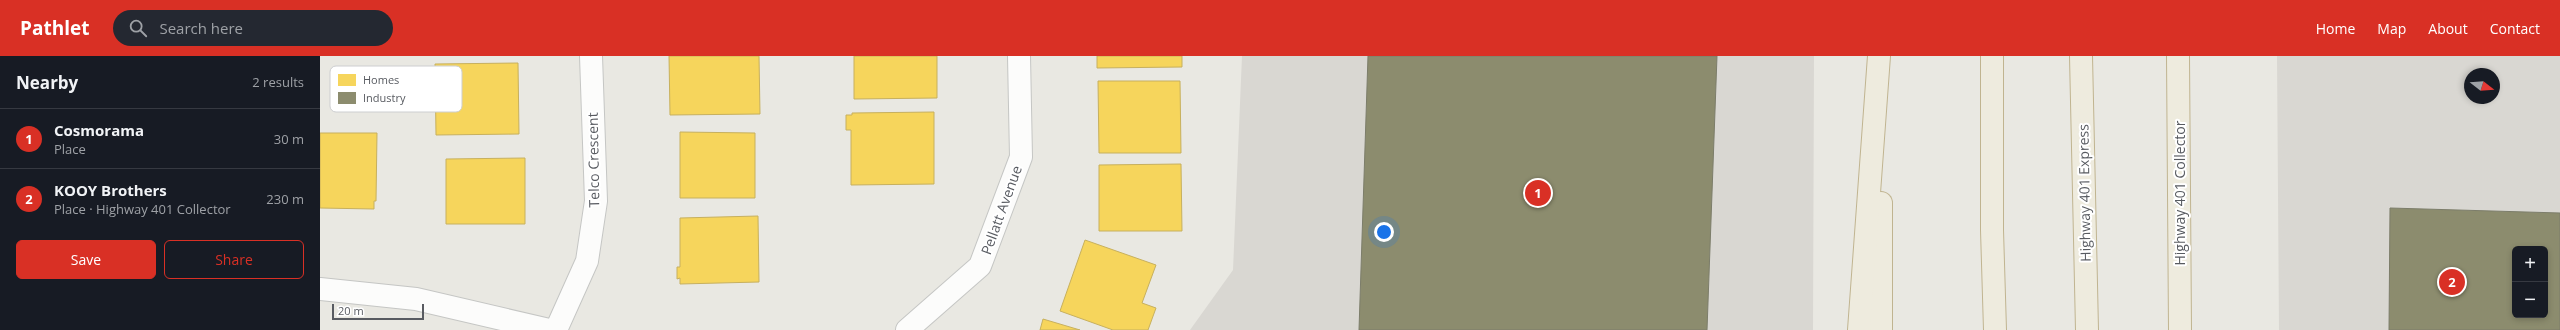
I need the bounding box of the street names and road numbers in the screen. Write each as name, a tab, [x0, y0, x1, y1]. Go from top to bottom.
street label: Telco Crescent	[583, 112, 603, 208]
street label: Highway 401 Collector	[2170, 120, 2189, 265]
street label: Highway 401 Express	[2073, 124, 2095, 262]
street label: Pellatt Avenue	[976, 163, 1026, 257]

